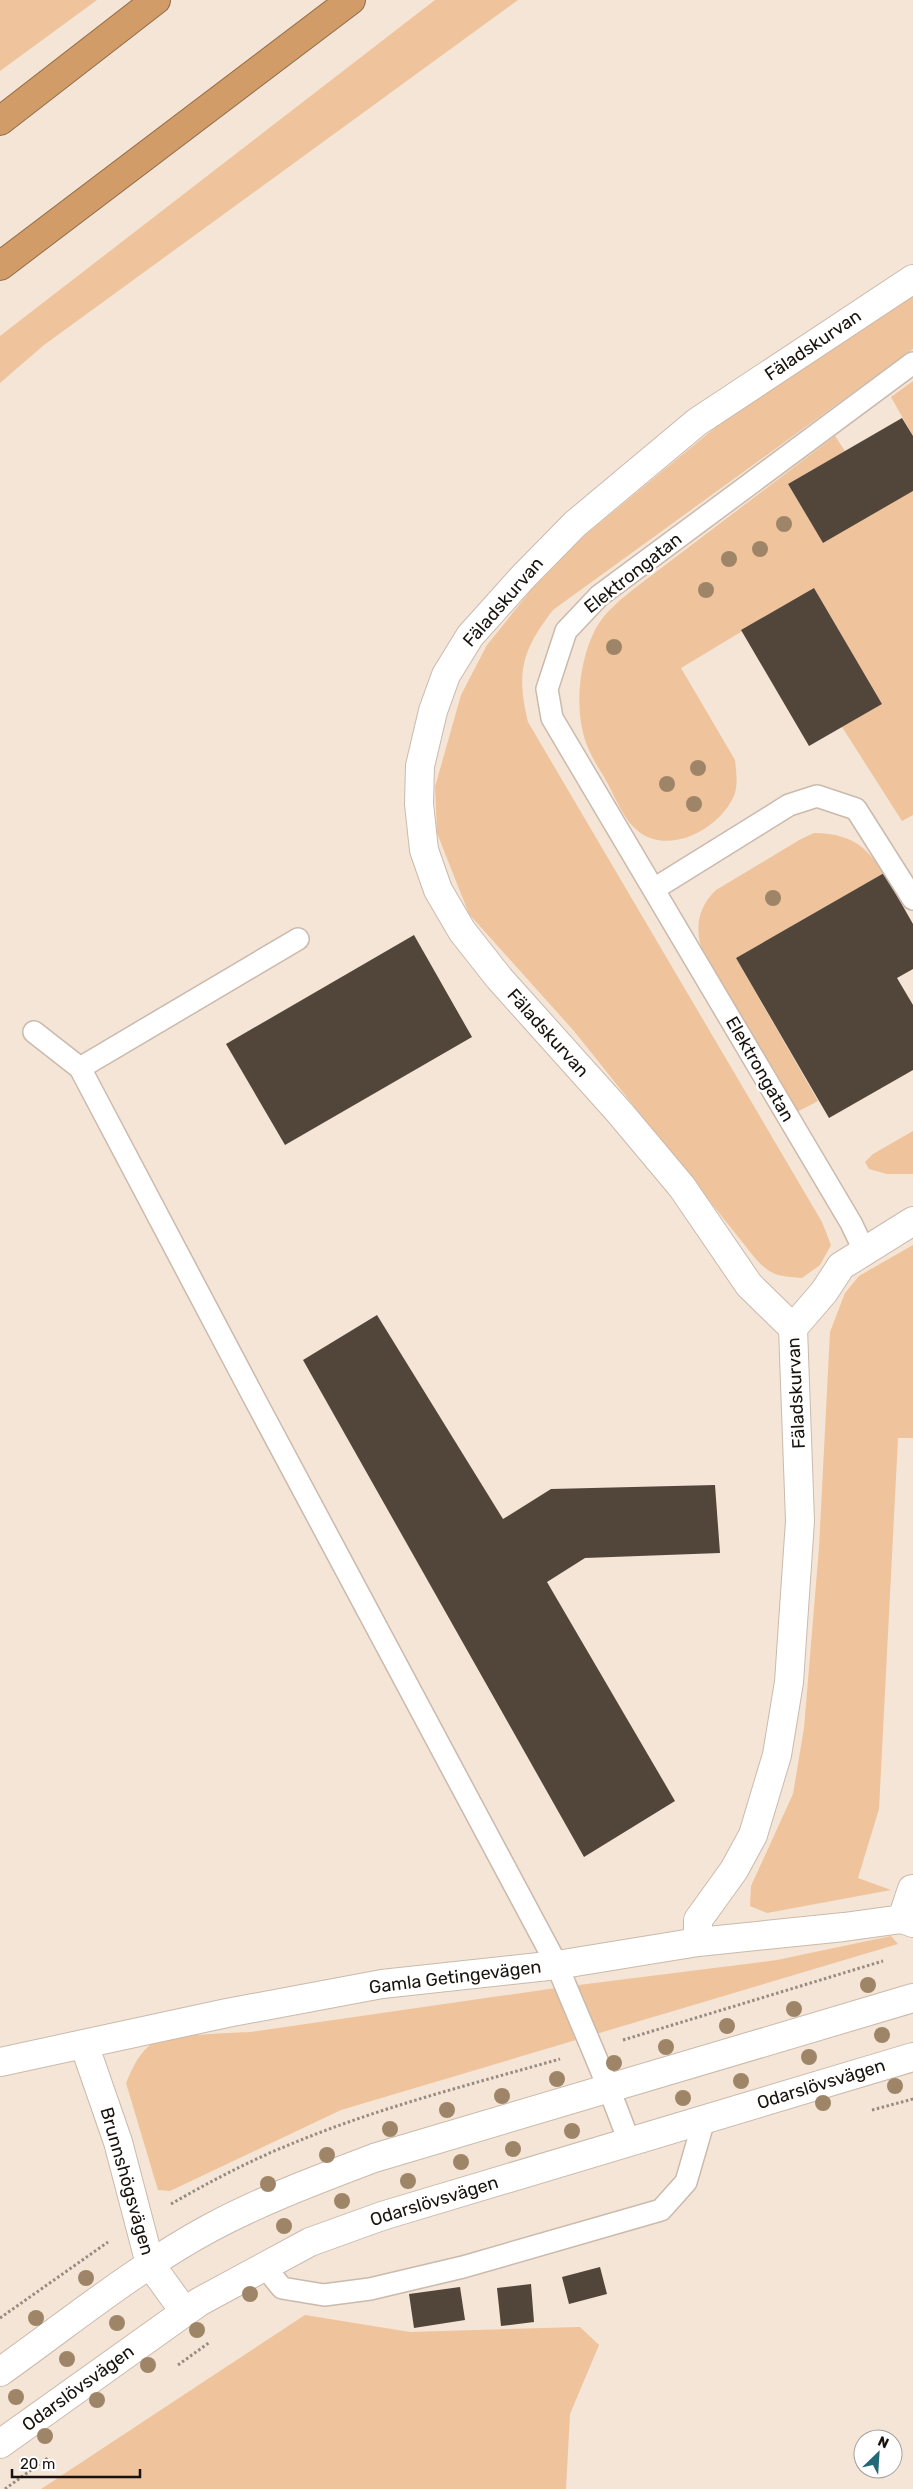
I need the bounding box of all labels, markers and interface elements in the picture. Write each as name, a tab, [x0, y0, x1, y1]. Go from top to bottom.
street label: Fäladskurvan	[761, 305, 865, 385]
street label: Elektrongatan	[580, 528, 686, 618]
street label: Fäladskurvan	[458, 553, 548, 651]
street label: Fäladskurvan	[503, 984, 593, 1082]
street label: Elektrongatan	[721, 1012, 799, 1126]
street label: Fäladskurvan	[782, 1337, 810, 1449]
street label: Gamla Getingevägen	[368, 1956, 542, 1998]
street label: Odarslövsvägen	[754, 2054, 888, 2114]
street label: Brunnshögsvägen	[95, 2104, 159, 2258]
street label: Odarslövsvägen	[367, 2171, 501, 2231]
street label: Odarslövsvägen	[18, 2340, 138, 2436]
north arrow	[853, 2429, 903, 2479]
text: N	[875, 2433, 891, 2453]
scale bar	[12, 2446, 140, 2478]
text: 20 m	[20, 2455, 55, 2473]

